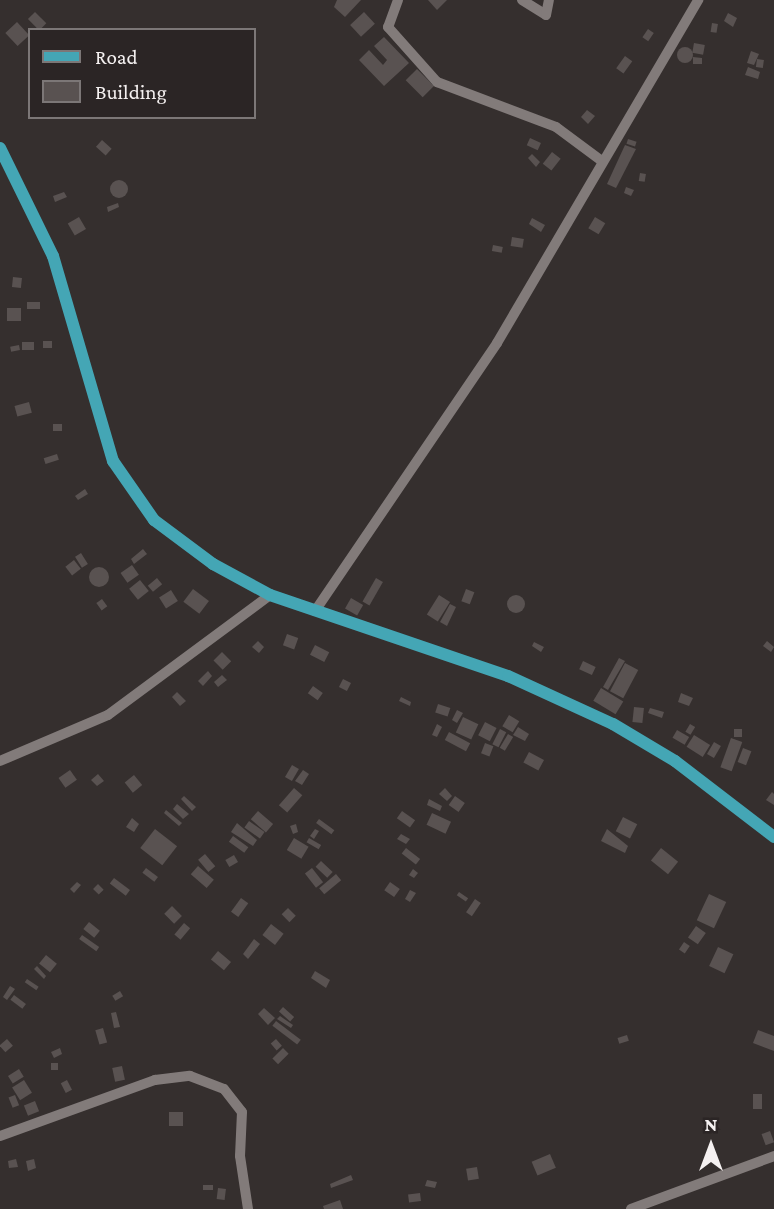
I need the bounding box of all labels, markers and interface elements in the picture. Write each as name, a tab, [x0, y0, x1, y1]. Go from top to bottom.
legend	[28, 28, 256, 119]
text: Road	[95, 45, 138, 69]
text: Building	[95, 80, 167, 104]
north arrow	[676, 1111, 746, 1181]
text: N	[705, 1114, 717, 1135]

